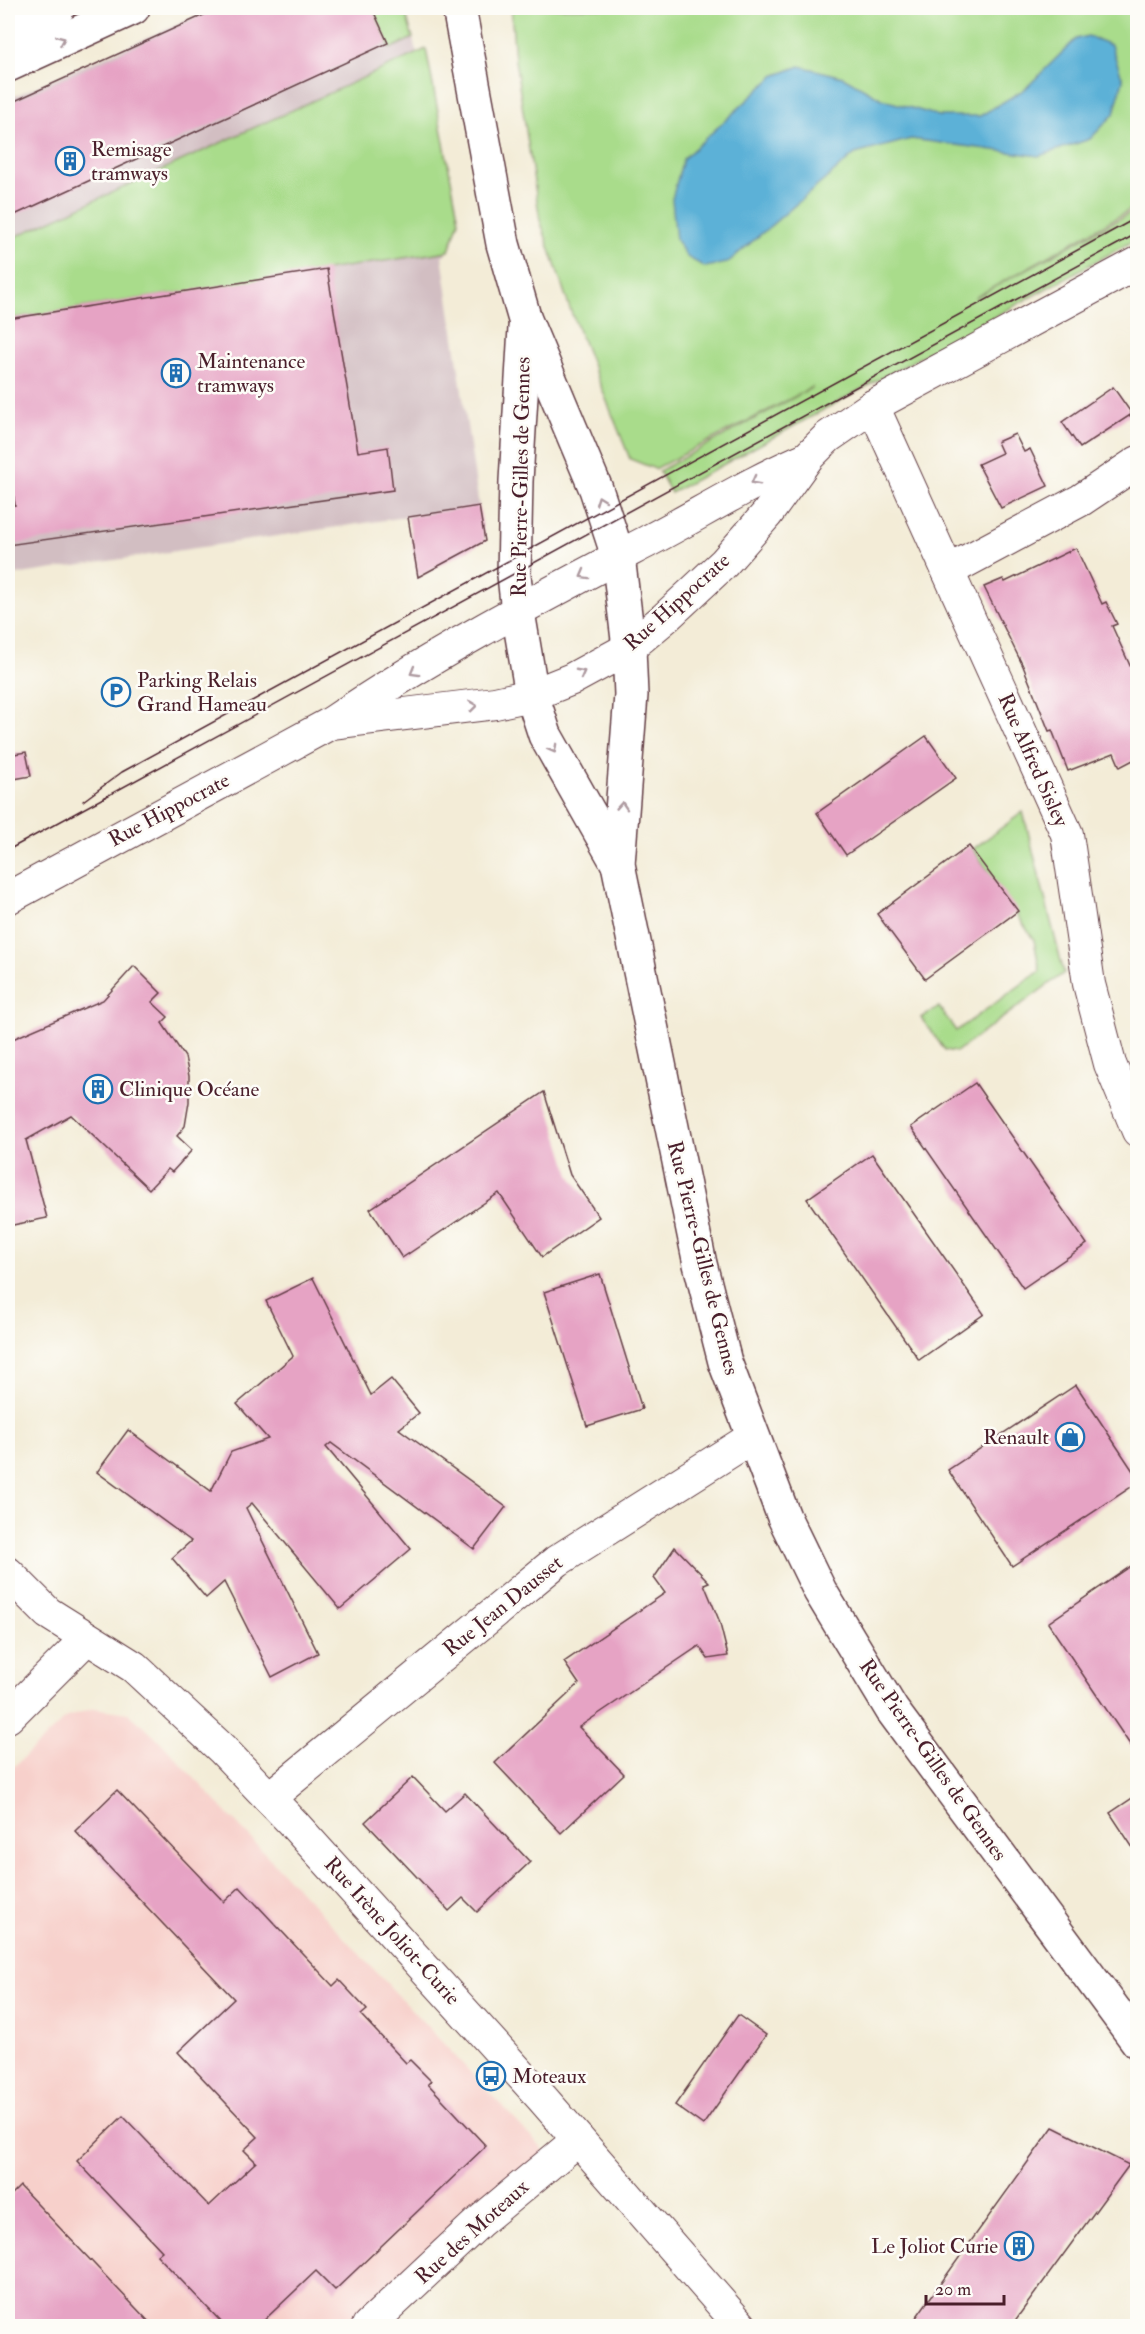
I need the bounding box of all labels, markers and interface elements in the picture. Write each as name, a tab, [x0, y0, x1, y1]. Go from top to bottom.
one-way arrow	[54, 36, 65, 48]
place label: Remisage tramways	[91, 136, 172, 187]
building icon: Remisage tramways	[54, 145, 86, 177]
place label: Maintenance tramways	[197, 348, 305, 399]
building icon: Maintenance tramways	[160, 357, 192, 389]
street label: Rue Pierre-Gilles de Gennes	[505, 357, 537, 597]
one-way arrow	[750, 474, 761, 485]
one-way arrow	[595, 495, 608, 506]
street label: Rue Hippocrate	[618, 547, 736, 657]
one-way arrow	[579, 567, 590, 579]
one-way arrow	[410, 664, 421, 676]
place label: Parking Relais Grand Hameau	[137, 667, 267, 718]
one-way arrow	[575, 669, 586, 680]
parking icon: Parking Relais Grand Hameau	[100, 676, 132, 708]
street label: Rue Alfred Sisley	[992, 689, 1075, 832]
one-way arrow	[468, 700, 477, 712]
one-way arrow	[546, 743, 557, 753]
street label: Rue Hippocrate	[104, 767, 234, 853]
one-way arrow	[616, 801, 629, 810]
building icon: Clinique Océane	[82, 1073, 114, 1105]
place label: Clinique Océane	[119, 1076, 259, 1103]
street label: Rue Pierre-Gilles de Gennes	[661, 1138, 745, 1378]
shop icon: Renault	[1054, 1421, 1086, 1453]
place label: Renault	[983, 1424, 1049, 1451]
street label: Rue Jean Dausset	[438, 1549, 568, 1663]
street label: Rue Pierre-Gilles de Gennes	[853, 1654, 1013, 1866]
street label: Rue Irène Joliot-Curie	[318, 1851, 466, 2011]
bus stop icon: Moteaux	[475, 2060, 507, 2092]
place label: Moteaux	[512, 2063, 587, 2090]
street label: Rue des Moteaux	[409, 2173, 535, 2290]
building icon: Le Joliot Curie	[1003, 2230, 1035, 2262]
place label: Le Joliot Curie	[871, 2233, 998, 2260]
scale bar	[926, 2268, 1004, 2306]
text: 20 m	[935, 2278, 971, 2301]

